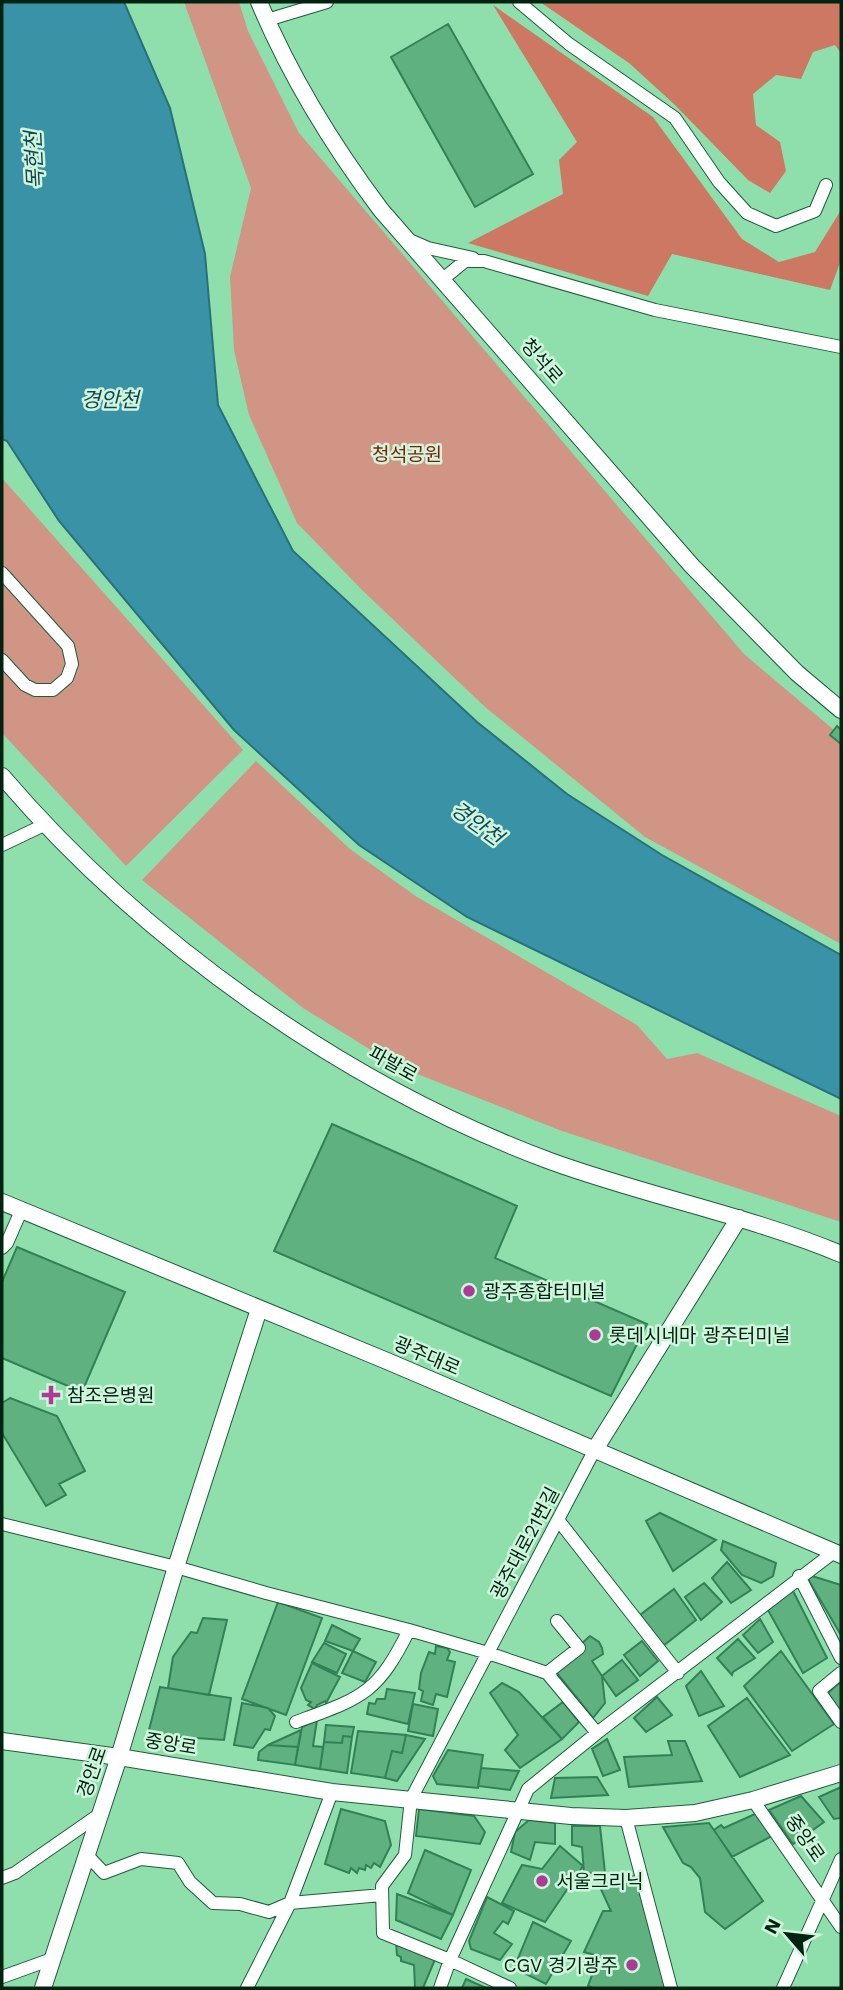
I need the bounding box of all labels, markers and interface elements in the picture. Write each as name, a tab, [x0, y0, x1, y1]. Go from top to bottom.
water label: 목현천	[20, 128, 48, 190]
street label: 청석로	[516, 334, 568, 388]
water label: 경안천	[81, 387, 142, 412]
park label: 청석공원	[372, 443, 442, 466]
water label: 경안천	[446, 796, 510, 852]
street label: 파발로	[364, 1041, 422, 1087]
place label: 광주종합터미널	[483, 1280, 605, 1303]
marker: 광주종합터미널	[461, 1283, 477, 1299]
place label: 롯데시네마 광주터미널	[609, 1324, 790, 1347]
marker: 롯데시네마 광주터미널	[587, 1327, 603, 1343]
street label: 광주대로	[390, 1332, 464, 1380]
place label: 참조은병원	[67, 1384, 154, 1407]
marker: 참조은병원	[41, 1385, 61, 1405]
street label: 광주대로21번길	[486, 1483, 564, 1603]
street label: 중앙로	[143, 1729, 199, 1759]
street label: 경안로	[73, 1743, 111, 1801]
street label: 중앙로	[781, 1810, 829, 1866]
place label: 서울크리닉	[556, 1870, 643, 1893]
marker: 서울크리닉	[534, 1873, 550, 1889]
north arrow	[752, 1899, 822, 1969]
text: N	[759, 1915, 786, 1938]
place label: CGV 경기광주	[503, 1954, 618, 1977]
marker: CGV 경기광주	[624, 1957, 640, 1973]

